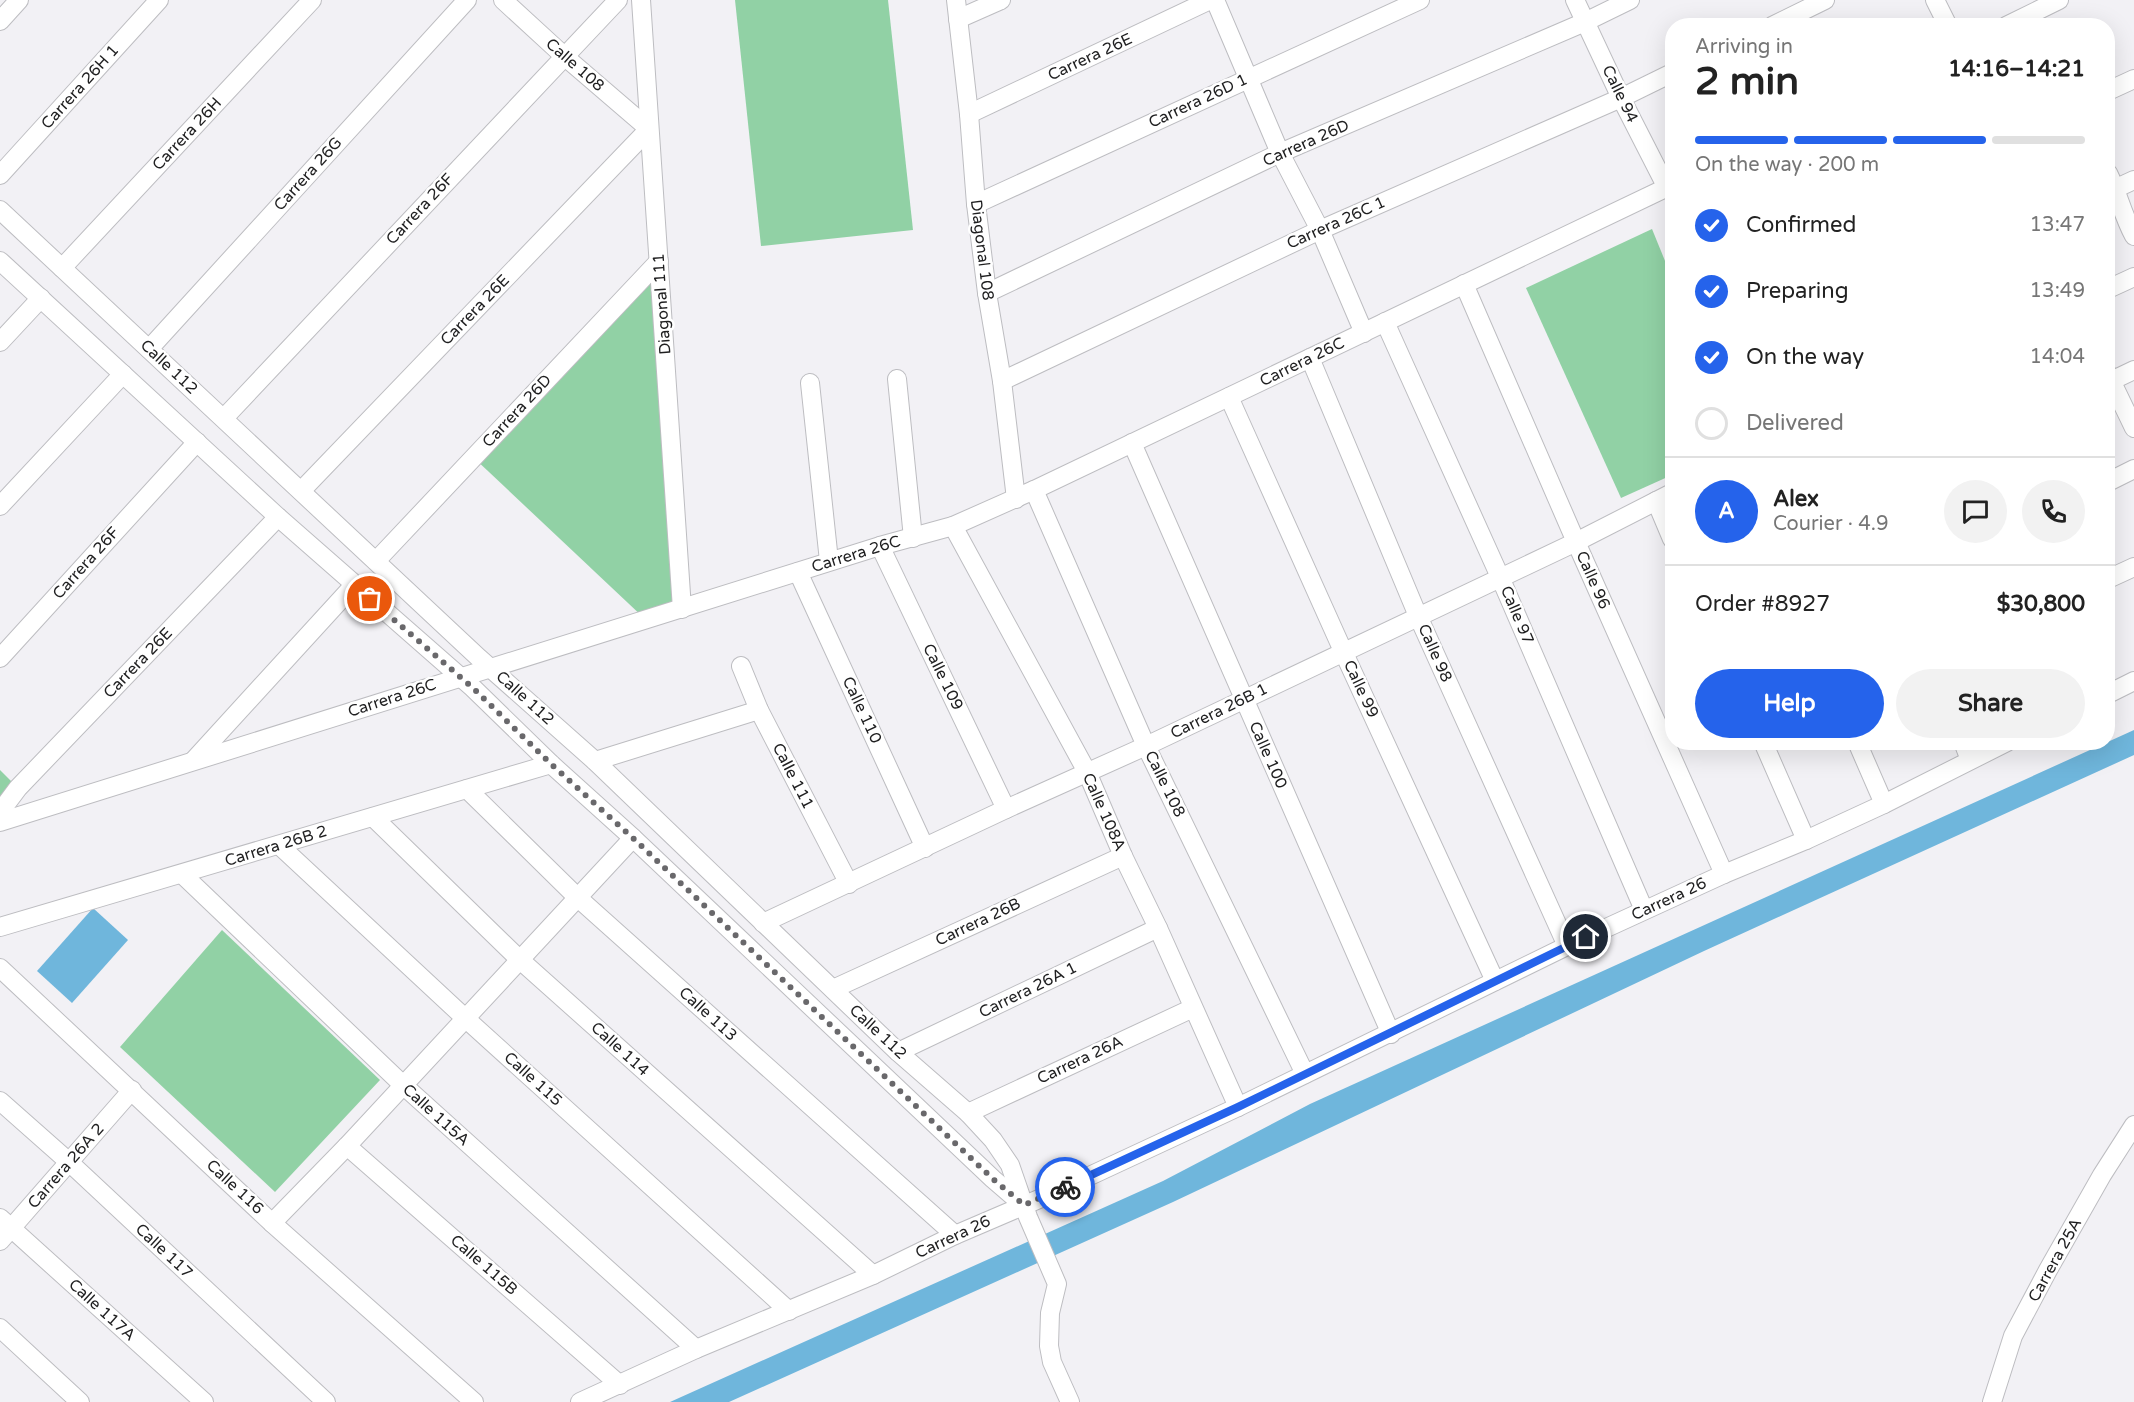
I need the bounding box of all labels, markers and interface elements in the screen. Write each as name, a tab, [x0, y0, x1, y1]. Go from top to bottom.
street label: Carrera 26E	[1045, 29, 1135, 85]
street label: Calle 108	[541, 34, 609, 96]
text: Arriving in	[1695, 35, 1793, 59]
street label: Carrera 26H 1	[37, 41, 123, 133]
text: 14:16–14:21	[1948, 56, 2085, 82]
text: 2 min	[1695, 58, 1799, 105]
street label: Calle 94	[1598, 62, 1642, 126]
street label: Carrera 26D 1	[1145, 69, 1251, 133]
street label: Carrera 26H	[148, 93, 226, 175]
street label: Carrera 26D	[1260, 115, 1352, 171]
street label: Carrera 26G	[270, 133, 346, 215]
text: On the way · 200 m	[1695, 153, 1879, 177]
street label: Carrera 26F	[382, 169, 458, 249]
street label: Carrera 26C 1	[1284, 192, 1388, 254]
street label: Diagonal 108	[966, 198, 998, 302]
icon: check	[1695, 209, 1728, 242]
text: Confirmed	[1746, 212, 1856, 238]
text: 13:47	[2030, 213, 2085, 237]
street label: Diagonal 111	[648, 253, 676, 355]
street label: Carrera 26E	[436, 270, 514, 350]
icon: check	[1695, 275, 1728, 308]
text: Preparing	[1746, 278, 1849, 304]
text: 13:49	[2030, 279, 2085, 303]
street label: Carrera 26C	[1256, 333, 1348, 391]
street label: Calle 112	[136, 335, 202, 399]
icon: check	[1695, 341, 1728, 374]
text: On the way	[1746, 344, 1864, 370]
text: 14:04	[2030, 345, 2085, 369]
street label: Carrera 26D	[478, 370, 556, 452]
text: Delivered	[1746, 410, 1844, 436]
button: chat	[1944, 480, 2007, 543]
button: phone	[2022, 480, 2085, 543]
text: Alex	[1773, 486, 1819, 512]
text: A	[1718, 498, 1735, 524]
text: Courier · 4.9	[1773, 512, 1888, 536]
street label: Carrera 26F	[48, 523, 124, 603]
street label: Carrera 26C	[809, 531, 903, 577]
street label: Calle 96	[1571, 548, 1615, 612]
pin	[344, 573, 395, 624]
icon: bag	[353, 582, 386, 615]
street label: Calle 97	[1496, 583, 1538, 647]
text: Order #8927	[1695, 591, 1830, 617]
text: $30,800	[1997, 591, 2085, 617]
street label: Calle 98	[1413, 621, 1457, 685]
street label: Carrera 26E	[99, 623, 177, 703]
street label: Calle 109	[918, 641, 968, 713]
street label: Calle 99	[1339, 657, 1383, 721]
street label: Calle 112	[492, 667, 558, 729]
button: Help	[1695, 669, 1884, 738]
button: Share	[1896, 669, 2085, 738]
street label: Calle 110	[838, 673, 886, 747]
street label: Carrera 26C	[345, 674, 439, 722]
street label: Carrera 26B 1	[1167, 679, 1271, 743]
street label: Calle 100	[1244, 718, 1292, 792]
street label: Calle 111	[768, 740, 818, 812]
street label: Calle 108	[1140, 748, 1190, 820]
street label: Calle 108A	[1078, 770, 1130, 854]
street label: Carrera 26B 2	[222, 821, 330, 871]
street label: Carrera 26	[1628, 873, 1710, 925]
street label: Carrera 26B	[932, 894, 1024, 950]
pin	[1560, 911, 1611, 962]
icon: home	[1569, 920, 1602, 953]
street label: Carrera 26A 1	[976, 958, 1080, 1022]
street label: Calle 113	[675, 983, 741, 1045]
street label: Calle 112	[845, 1000, 911, 1064]
street label: Calle 114	[587, 1018, 653, 1080]
street label: Carrera 26A	[1034, 1031, 1126, 1089]
street label: Calle 115	[500, 1048, 566, 1110]
street label: Calle 115A	[398, 1080, 474, 1150]
street label: Carrera 26A 2	[23, 1119, 109, 1213]
street label: Calle 116	[202, 1155, 268, 1219]
courier	[1035, 1157, 1095, 1217]
icon: bike	[1049, 1171, 1082, 1204]
street label: Carrera 26	[912, 1211, 994, 1263]
street label: Carrera 25A	[2024, 1215, 2086, 1305]
street label: Calle 117	[131, 1219, 197, 1283]
street label: Calle 115B	[446, 1230, 522, 1300]
street label: Calle 117A	[64, 1275, 140, 1345]

